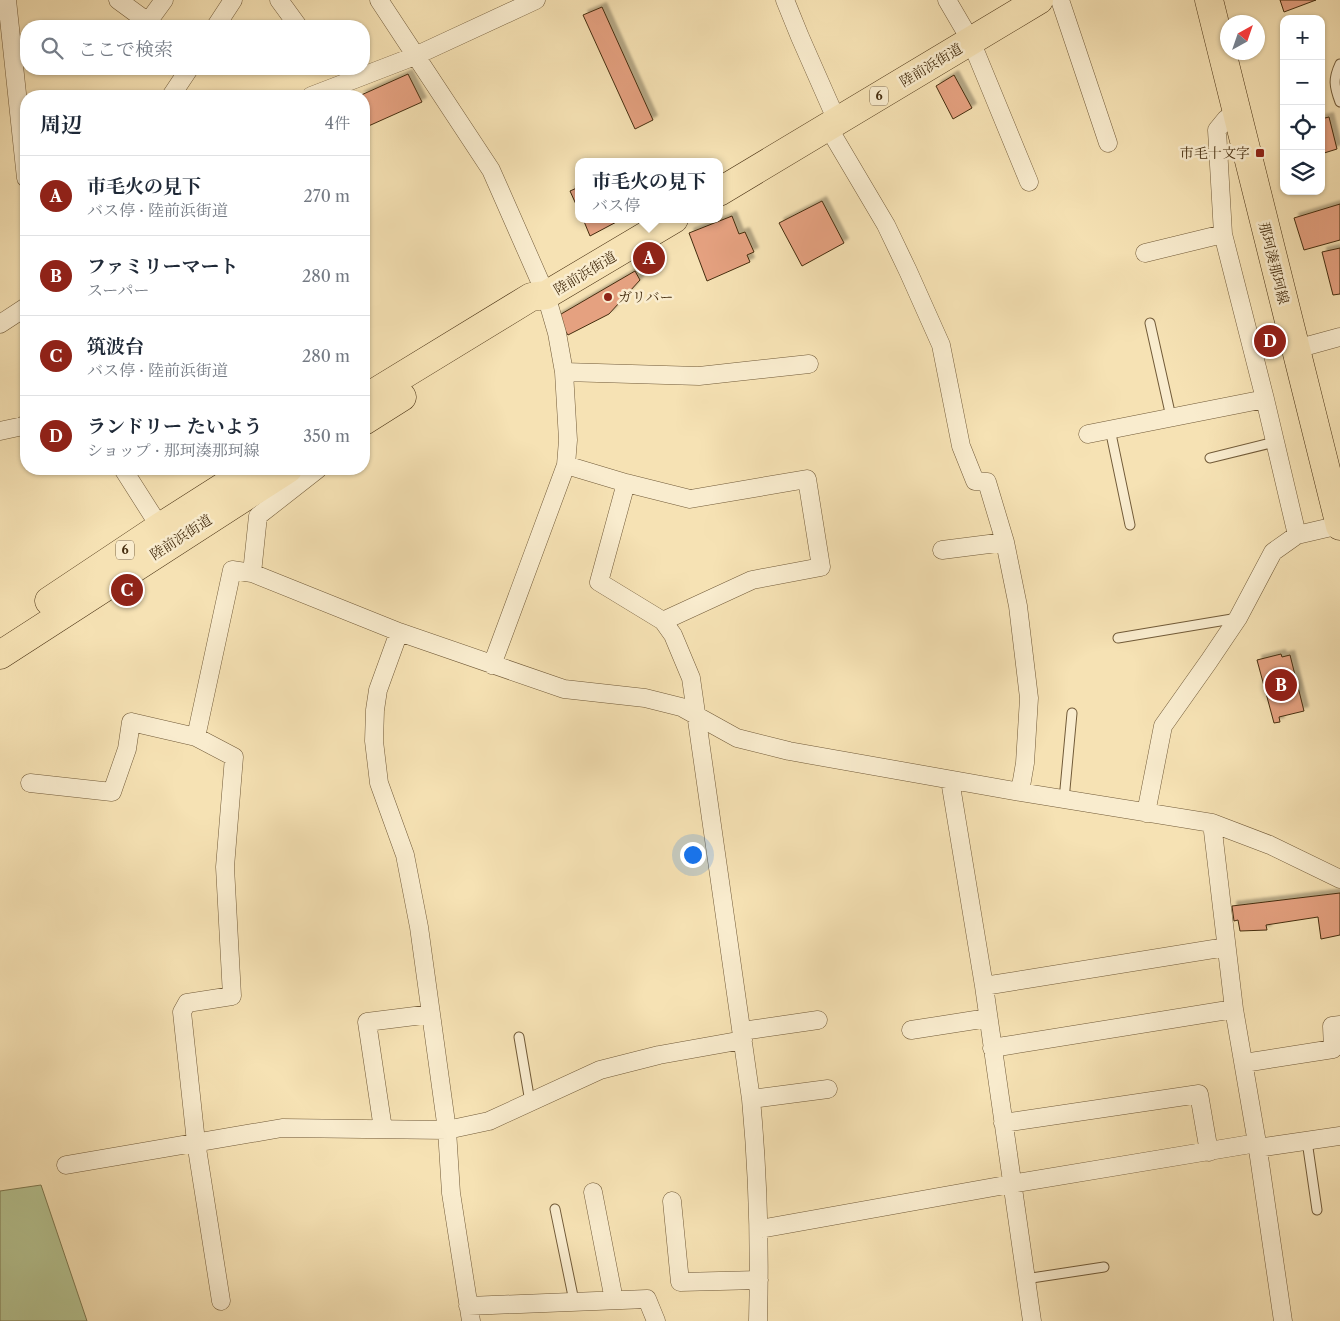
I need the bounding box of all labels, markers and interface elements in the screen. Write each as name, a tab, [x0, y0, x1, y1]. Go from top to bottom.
north arrow	[1220, 15, 1265, 60]
map controls	[1280, 15, 1325, 195]
button: +	[1280, 15, 1325, 60]
search box	[20, 20, 370, 75]
icon: search	[38, 34, 66, 62]
text: ここで検索	[78, 38, 173, 61]
street label: 陸前浜街道	[896, 39, 966, 91]
button: −	[1280, 60, 1325, 105]
road number: 6	[870, 86, 888, 105]
button: locate	[1280, 105, 1325, 150]
text: 周辺	[40, 112, 82, 137]
text: 4件	[325, 113, 350, 133]
place label: 市毛十文字	[1180, 144, 1250, 162]
marker: 市毛十文字	[1254, 147, 1266, 159]
button: layers	[1280, 150, 1325, 195]
popup	[575, 158, 723, 223]
text: 市毛火の見下	[592, 170, 706, 193]
text: 市毛火の見下	[87, 175, 201, 198]
text: A	[50, 186, 62, 206]
text: 270 m	[304, 186, 350, 206]
text: バス停	[592, 195, 640, 215]
text: バス停 · 陸前浜街道	[87, 200, 228, 220]
street label: 那珂湊那珂線	[1255, 220, 1293, 306]
pin: A	[633, 239, 665, 277]
street label: 陸前浜街道	[550, 247, 620, 299]
text: ファミリーマート	[87, 255, 239, 278]
text: B	[50, 266, 62, 286]
text: 280 m	[302, 266, 350, 286]
text: スーパー	[87, 280, 149, 300]
place label: ガリバー	[618, 288, 674, 306]
marker: ガリバー	[602, 291, 614, 303]
pin: D	[1254, 322, 1286, 360]
text: 筑波台	[87, 335, 144, 358]
text: C	[50, 346, 62, 366]
text: 280 m	[302, 346, 350, 366]
text: バス停 · 陸前浜街道	[87, 360, 228, 380]
text: ランドリー たいよう	[87, 415, 263, 438]
text: D	[49, 426, 63, 446]
text: 350 m	[303, 426, 350, 446]
text: ショップ · 那珂湊那珂線	[87, 440, 260, 460]
street label: 陸前浜街道	[147, 510, 215, 564]
road number: 6	[116, 540, 134, 560]
pin: C	[111, 571, 143, 609]
pin: B	[1265, 666, 1297, 704]
your location	[680, 842, 706, 868]

